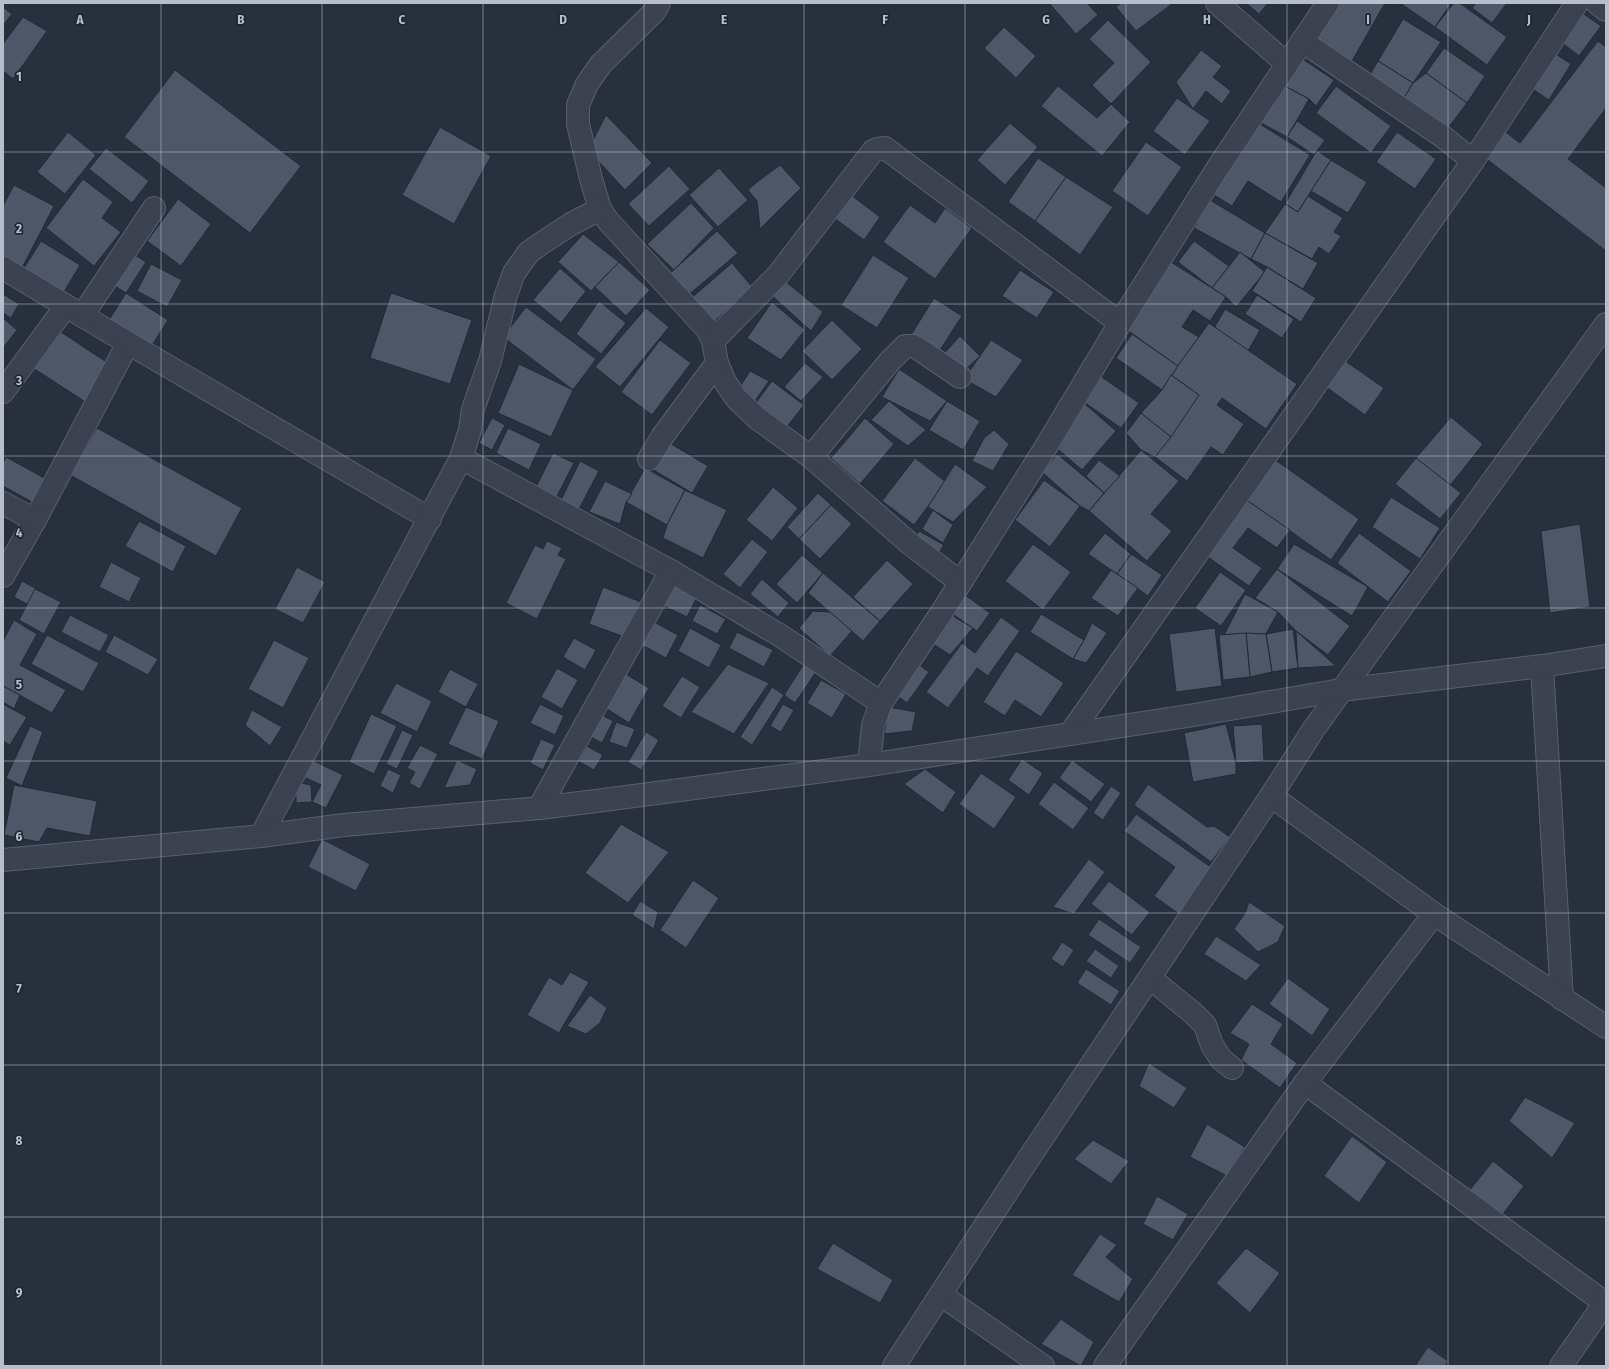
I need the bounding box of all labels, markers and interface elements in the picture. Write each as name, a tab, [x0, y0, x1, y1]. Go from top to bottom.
text: A	[75, 12, 84, 27]
text: B	[237, 12, 245, 27]
text: C	[399, 12, 406, 27]
text: D	[559, 12, 567, 27]
text: E	[721, 12, 727, 27]
text: F	[882, 12, 888, 27]
text: G	[1042, 12, 1050, 27]
text: H	[1203, 12, 1211, 27]
text: I	[1366, 12, 1370, 27]
text: J	[1526, 12, 1531, 27]
text: 1	[16, 69, 22, 84]
text: 2	[15, 221, 22, 236]
text: 3	[15, 373, 22, 388]
text: 4	[16, 525, 23, 540]
text: 5	[16, 677, 22, 692]
text: 6	[16, 829, 23, 844]
text: 7	[16, 981, 22, 996]
text: 8	[16, 1133, 23, 1148]
text: 9	[16, 1285, 23, 1300]

